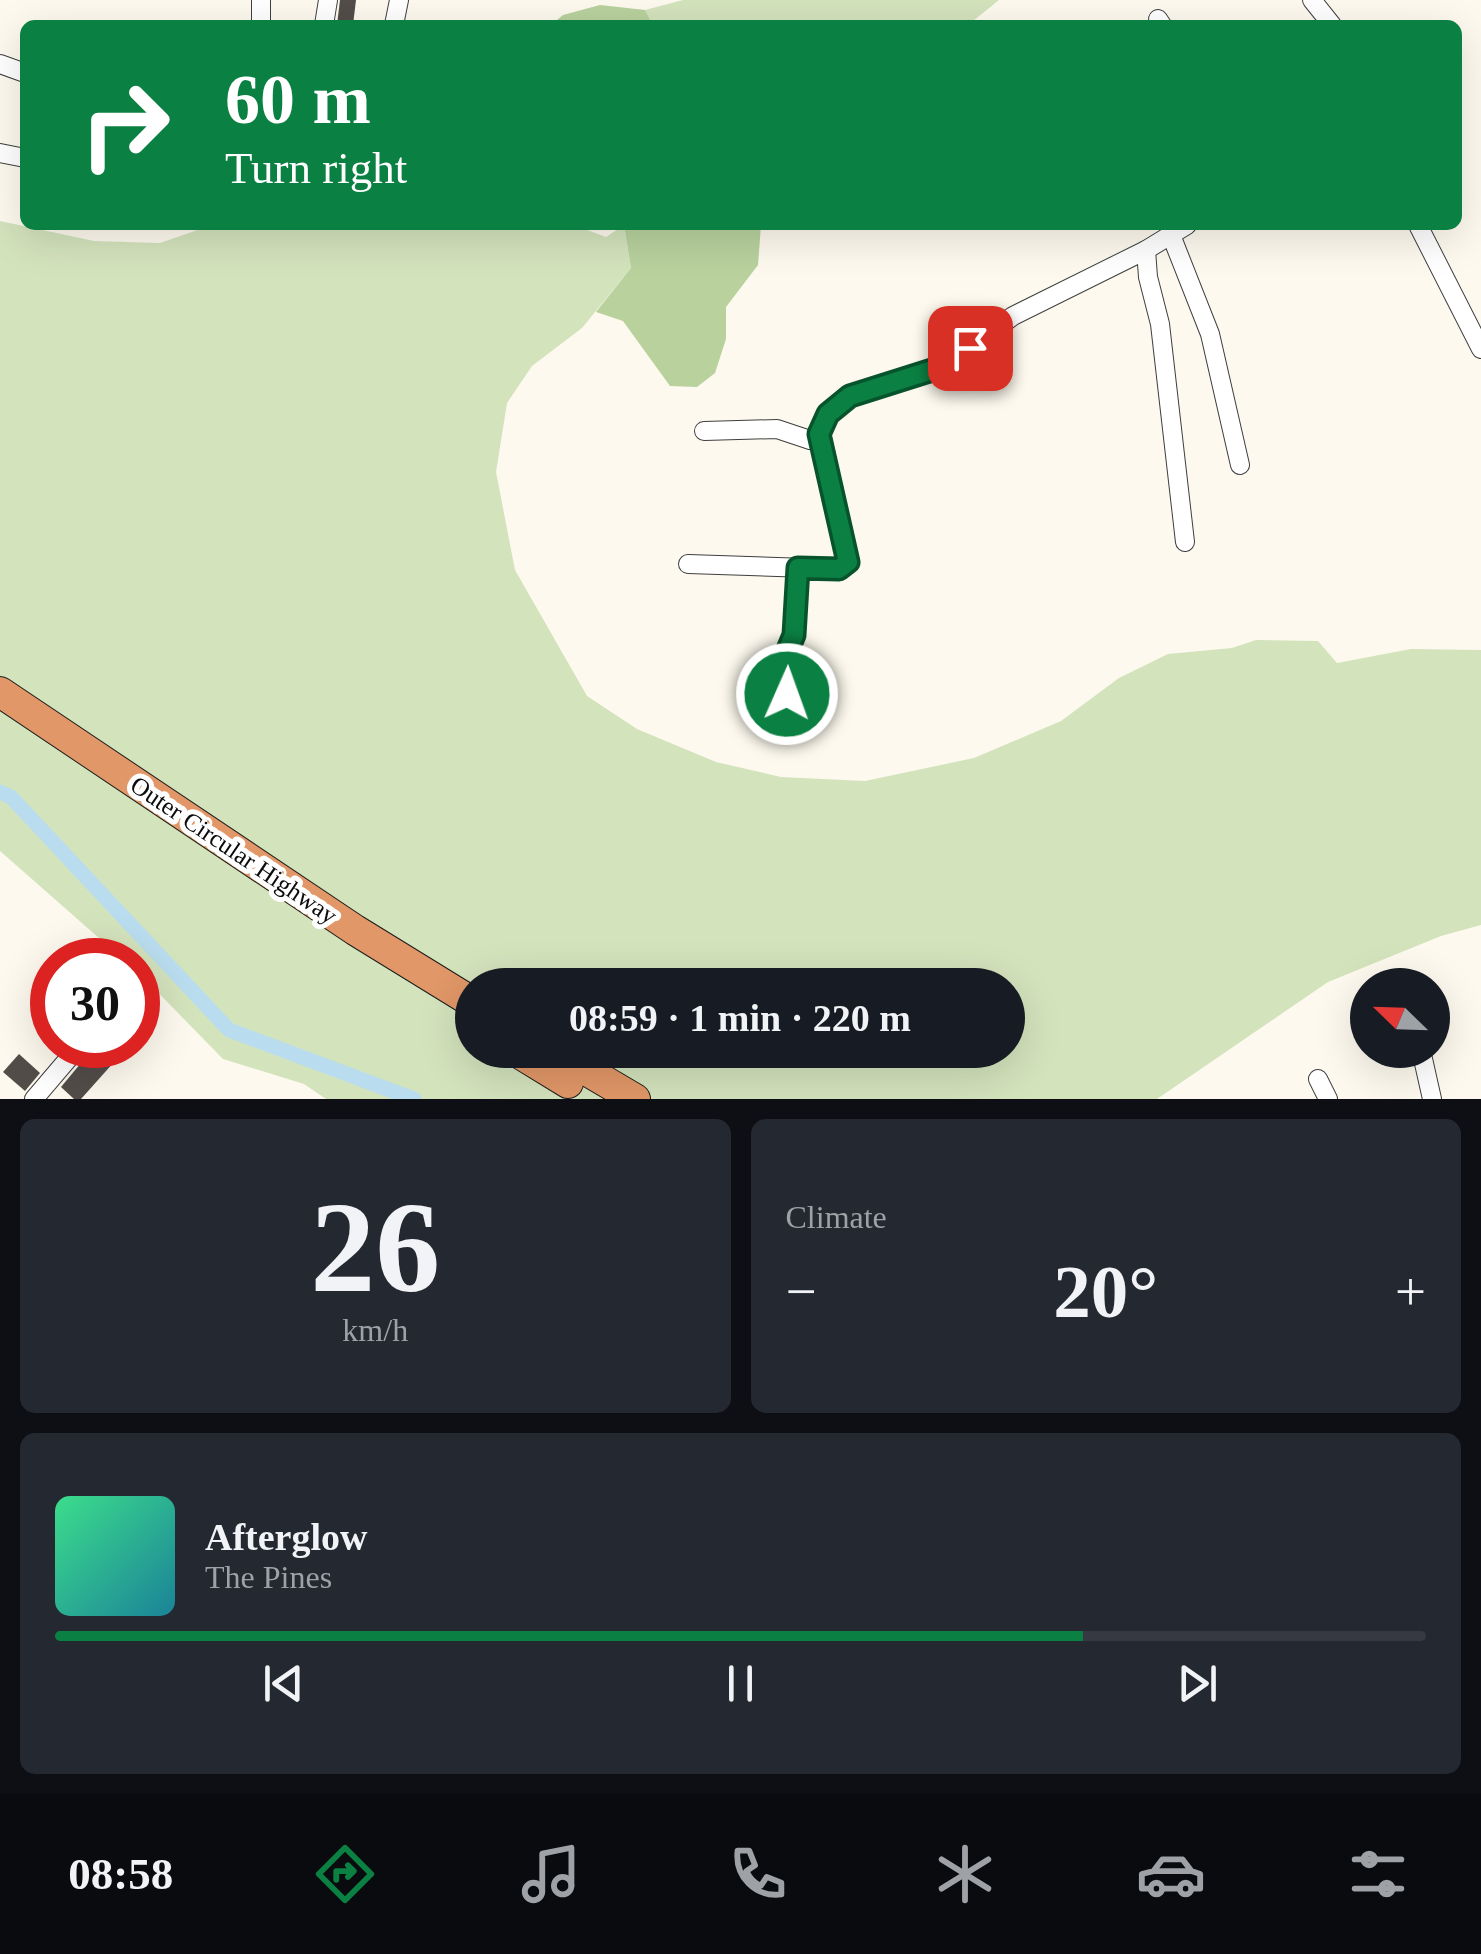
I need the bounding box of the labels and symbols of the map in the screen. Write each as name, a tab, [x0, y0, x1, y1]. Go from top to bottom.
pin	[928, 306, 1013, 391]
position arrow	[735, 642, 839, 746]
street label: Outer Circular Highway	[126, 771, 343, 929]
speed limit sign: 30	[30, 938, 160, 1068]
north arrow	[1350, 968, 1450, 1068]

